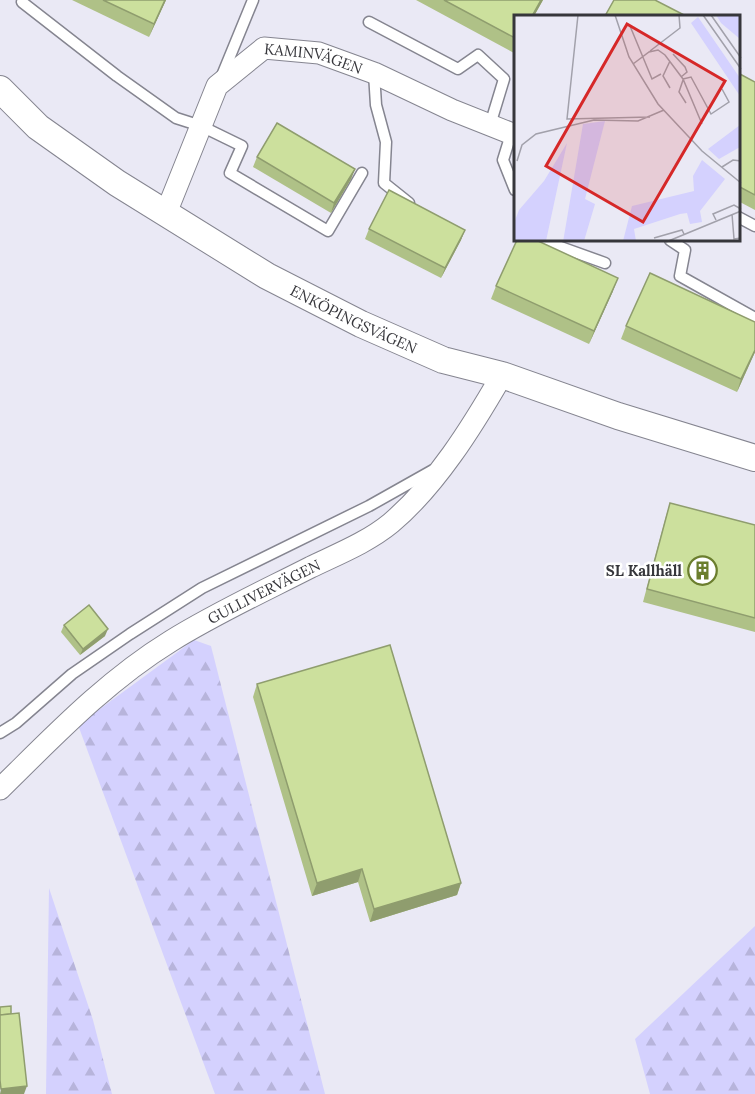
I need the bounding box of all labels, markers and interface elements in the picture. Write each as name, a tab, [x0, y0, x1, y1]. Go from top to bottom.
inset map	[514, 15, 740, 242]
street label: KAMINVÄGEN	[264, 39, 365, 78]
street label: ENKÖPINGSVÄGEN	[287, 280, 420, 357]
building icon: SL Kallhäll	[687, 554, 719, 586]
street label: GULLIVERVÄGEN	[204, 555, 323, 628]
place label: SL Kallhäll	[606, 561, 682, 580]

